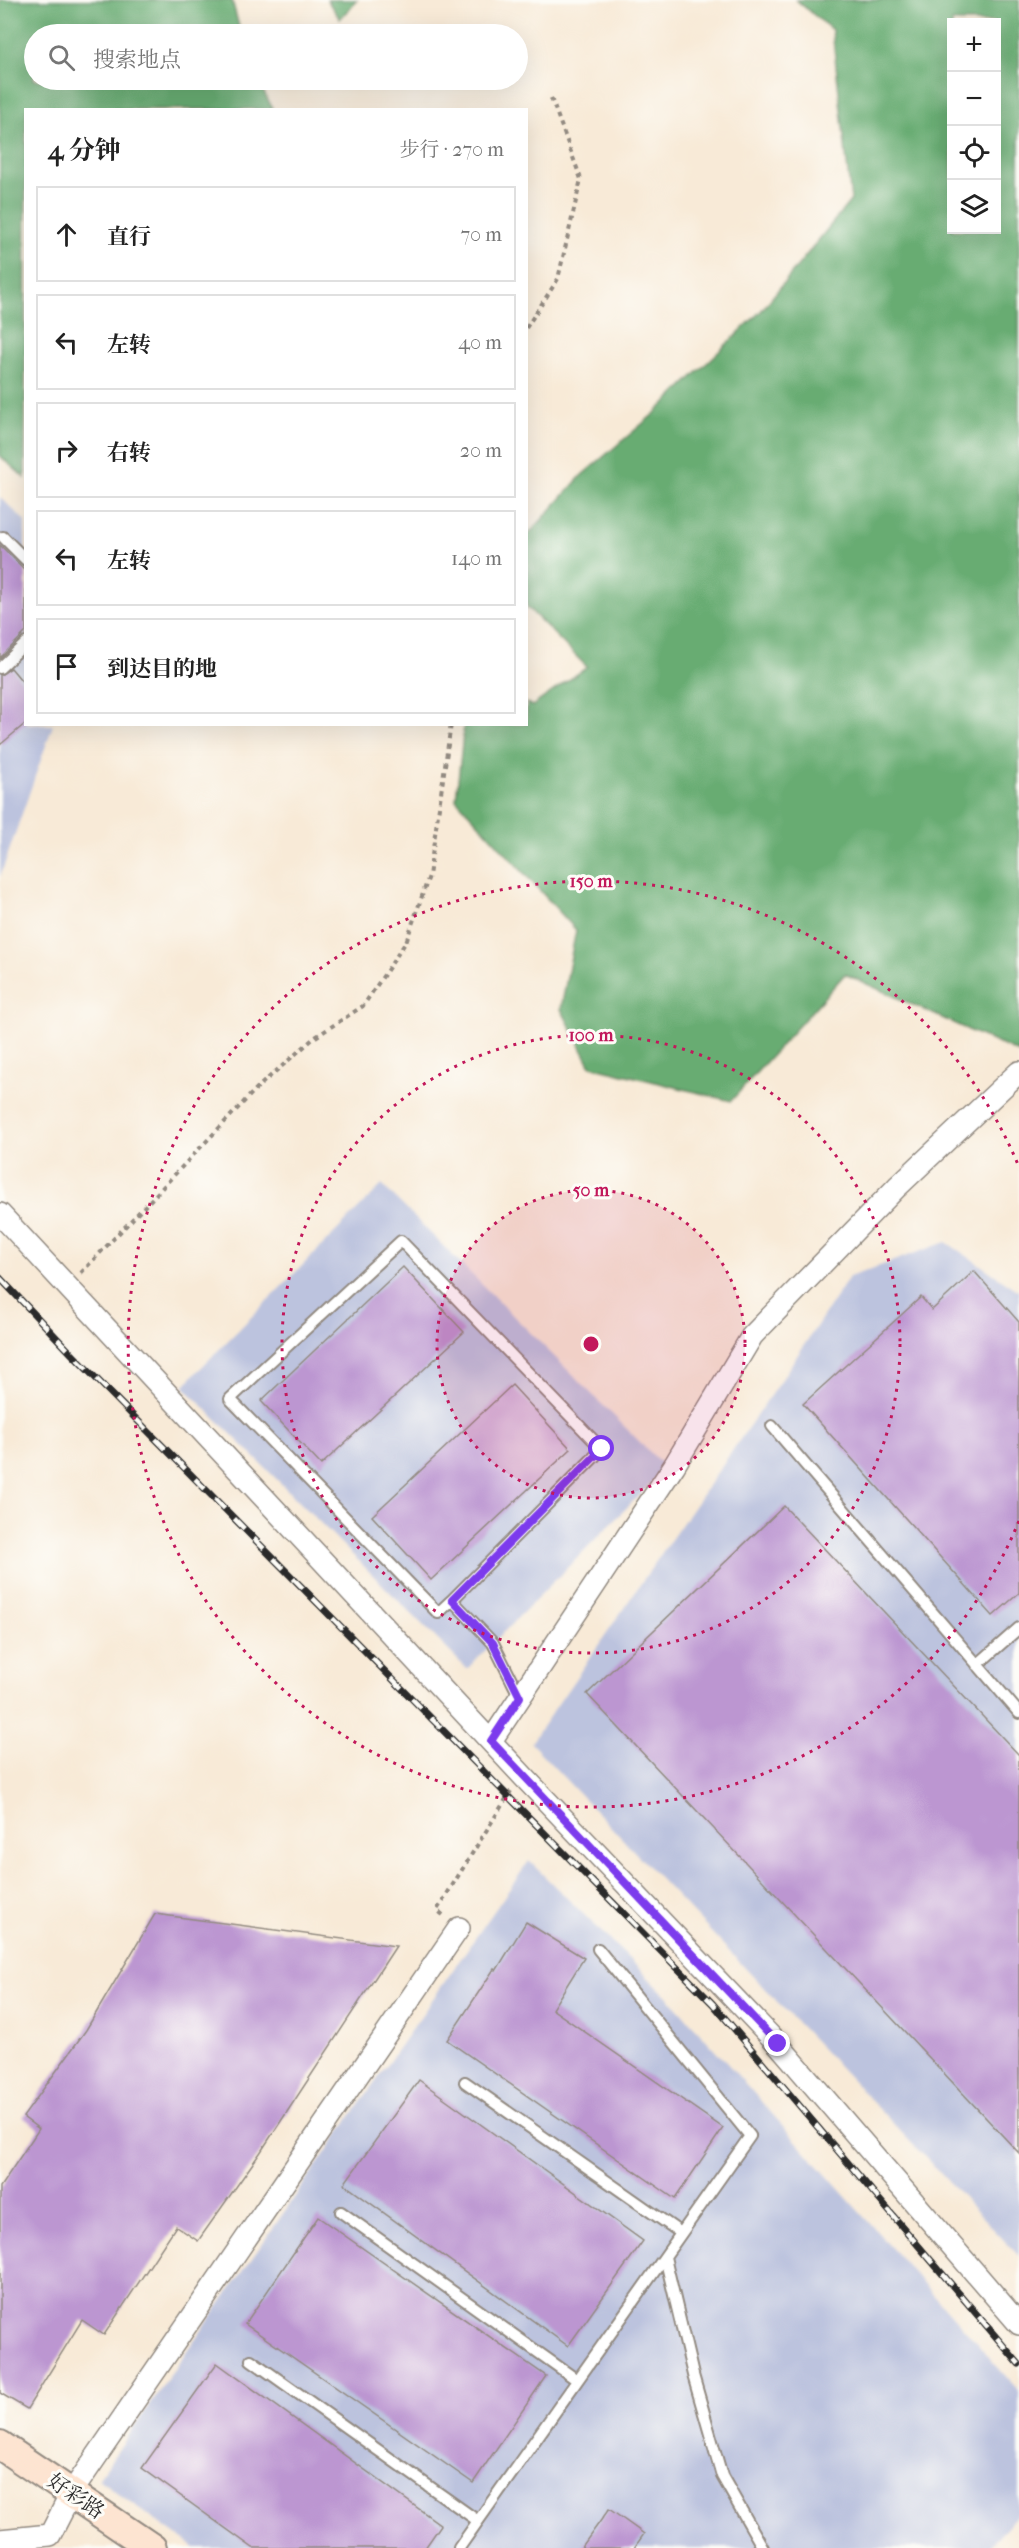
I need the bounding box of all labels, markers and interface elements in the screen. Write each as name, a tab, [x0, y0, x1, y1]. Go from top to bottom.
map controls	[947, 18, 1001, 234]
button: +	[947, 18, 1001, 72]
search box	[24, 24, 528, 90]
icon: search	[45, 41, 78, 74]
text: 搜索地点	[93, 47, 181, 73]
button: −	[947, 72, 1001, 126]
button: locate	[947, 126, 1001, 180]
text: 4 分钟	[48, 135, 121, 166]
text: 步行 · 270 m	[400, 138, 504, 161]
button: layers	[947, 180, 1001, 234]
icon: ahead	[50, 218, 83, 251]
text: 70 m	[460, 223, 502, 246]
text: 直行	[107, 224, 151, 250]
icon: left	[50, 326, 83, 359]
text: 40 m	[458, 331, 502, 354]
text: 左转	[107, 332, 151, 358]
icon: right	[50, 434, 83, 467]
text: 20 m	[460, 439, 502, 462]
text: 右转	[107, 440, 151, 466]
icon: left	[50, 542, 83, 575]
text: 140 m	[451, 547, 502, 570]
text: 左转	[107, 548, 151, 574]
icon: arrive	[50, 650, 83, 683]
text: 到达目的地	[107, 656, 217, 682]
text: 150 m	[570, 871, 613, 892]
text: 100 m	[568, 1025, 615, 1046]
text: 50 m	[573, 1180, 610, 1201]
centre of rings	[581, 1334, 601, 1354]
route start	[588, 1435, 614, 1461]
route end	[764, 2030, 790, 2056]
street label: 好彩路	[43, 2468, 109, 2524]

